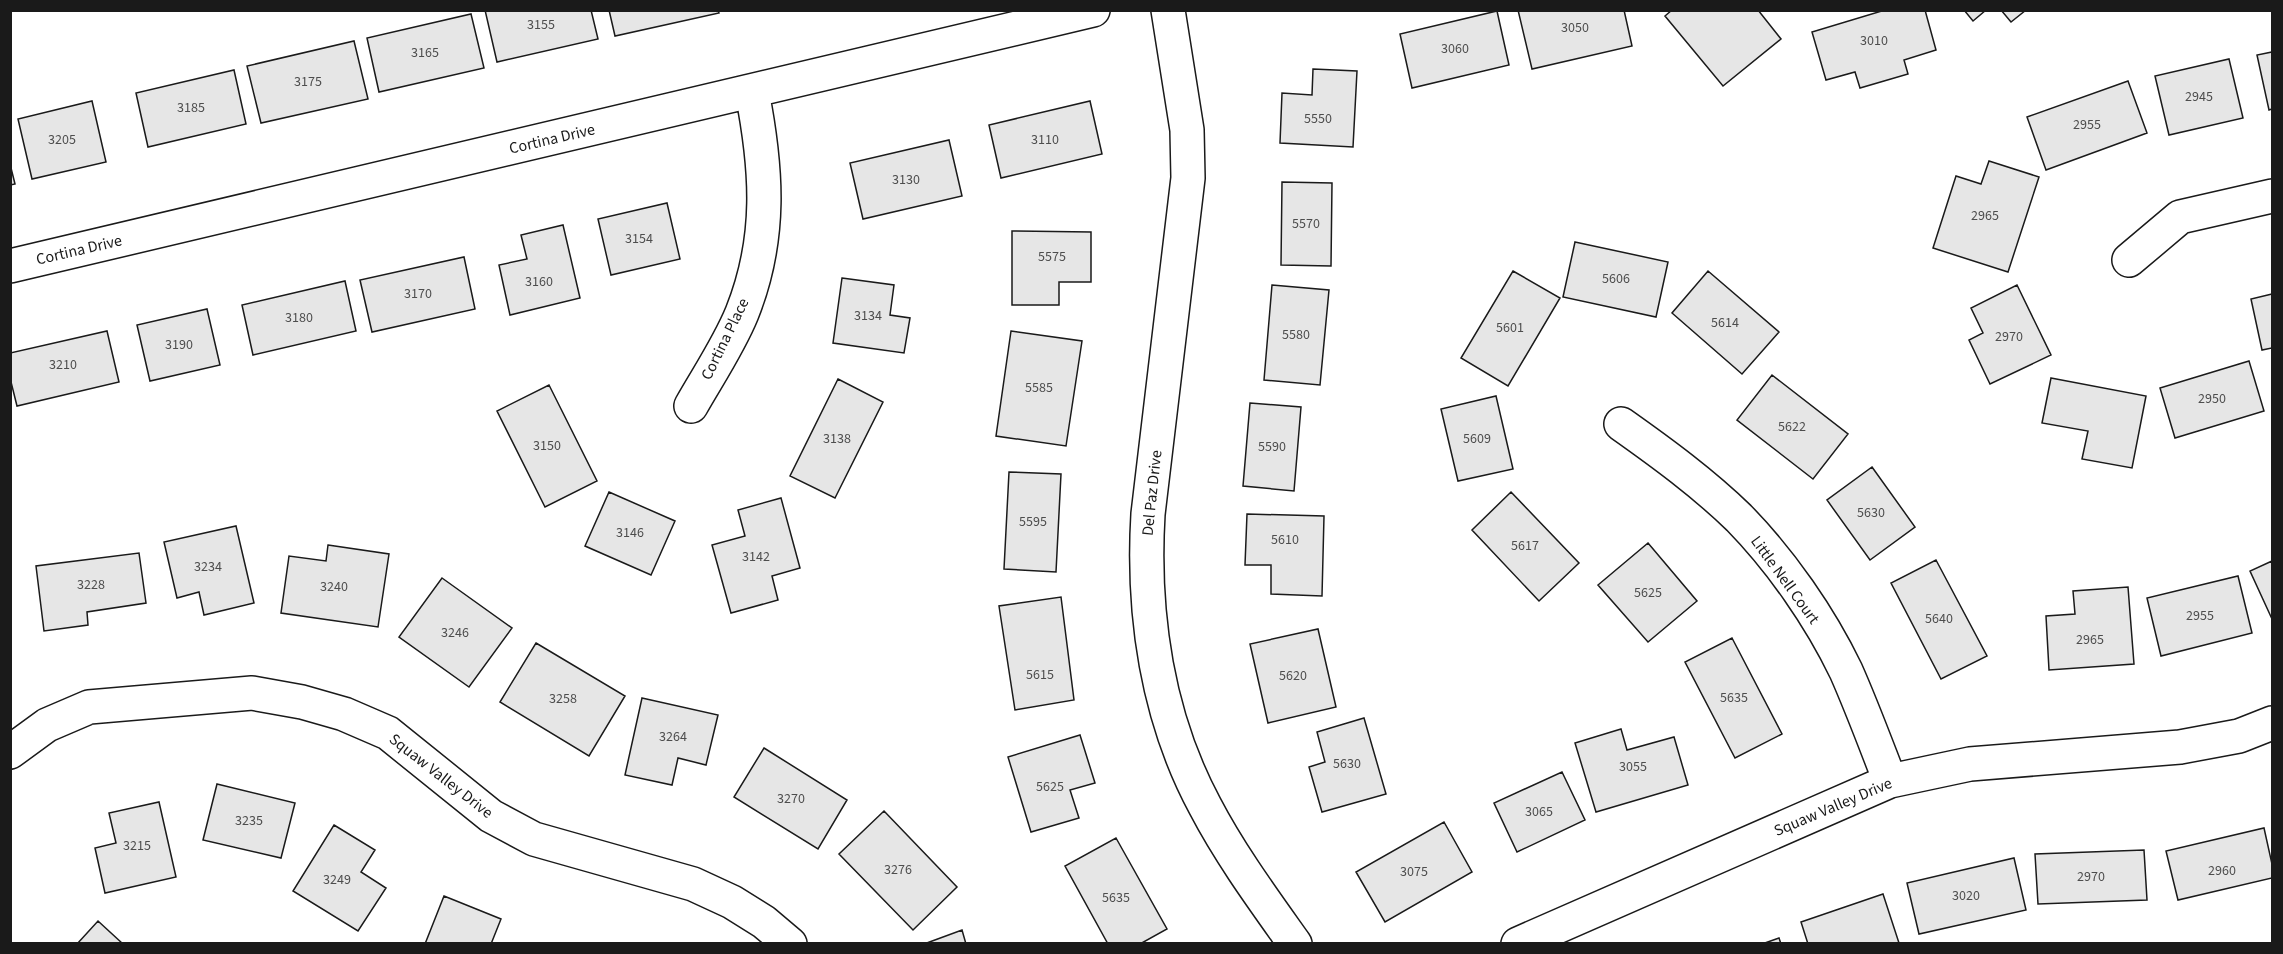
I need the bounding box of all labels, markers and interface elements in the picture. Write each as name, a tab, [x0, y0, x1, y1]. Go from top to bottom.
house number: 3155	[527, 15, 555, 35]
house number: 3050	[1561, 18, 1589, 38]
house number: 3010	[1860, 31, 1888, 51]
house number: 3060	[1441, 39, 1469, 59]
house number: 3165	[411, 43, 439, 63]
house number: 3175	[294, 72, 322, 92]
house number: 2945	[2185, 87, 2213, 107]
house number: 3185	[177, 98, 205, 118]
house number: 5550	[1304, 109, 1332, 129]
house number: 2955	[2073, 115, 2101, 135]
street label: Cortina Drive	[507, 118, 597, 160]
house number: 3205	[48, 130, 76, 150]
house number: 3110	[1031, 130, 1059, 150]
house number: 3130	[892, 170, 920, 190]
house number: 2965	[1971, 206, 1999, 226]
house number: 5570	[1292, 214, 1320, 234]
street label: Cortina Drive	[34, 229, 124, 271]
house number: 3154	[625, 229, 653, 249]
house number: 5575	[1038, 247, 1066, 267]
house number: 5606	[1602, 269, 1630, 289]
house number: 3160	[525, 272, 553, 292]
house number: 3170	[404, 284, 432, 304]
street label: Cortina Place	[696, 294, 754, 384]
house number: 3134	[854, 306, 882, 326]
house number: 3180	[285, 308, 313, 328]
house number: 5614	[1711, 313, 1739, 333]
house number: 5601	[1496, 318, 1524, 338]
house number: 5580	[1282, 325, 1310, 345]
house number: 2970	[1995, 327, 2023, 347]
house number: 3190	[165, 335, 193, 355]
house number: 3210	[49, 355, 77, 375]
house number: 5585	[1025, 378, 1053, 398]
house number: 2950	[2198, 389, 2226, 409]
house number: 5622	[1778, 417, 1806, 437]
house number: 3138	[823, 429, 851, 449]
house number: 5609	[1463, 429, 1491, 449]
house number: 3150	[533, 436, 561, 456]
house number: 5590	[1258, 437, 1286, 457]
street label: Del Paz Drive	[1137, 449, 1167, 537]
house number: 5630	[1857, 503, 1885, 523]
house number: 5595	[1019, 512, 1047, 532]
house number: 3146	[616, 523, 644, 543]
house number: 5610	[1271, 530, 1299, 550]
street label: Little Nell Court	[1745, 531, 1825, 629]
house number: 5617	[1511, 536, 1539, 556]
house number: 3142	[742, 547, 770, 567]
house number: 3234	[194, 557, 222, 577]
house number: 3228	[77, 575, 105, 595]
house number: 3240	[320, 577, 348, 597]
house number: 5625	[1634, 583, 1662, 603]
house number: 2955	[2186, 606, 2214, 626]
house number: 5640	[1925, 609, 1953, 629]
house number: 3246	[441, 623, 469, 643]
house number: 2965	[2076, 630, 2104, 650]
house number: 5615	[1026, 665, 1054, 685]
house number: 5620	[1279, 666, 1307, 686]
house number: 5635	[1720, 688, 1748, 708]
house number: 3258	[549, 689, 577, 709]
house number: 3264	[659, 727, 687, 747]
street label: Squaw Valley Drive	[384, 728, 498, 824]
house number: 5630	[1333, 754, 1361, 774]
house number: 3055	[1619, 757, 1647, 777]
street label: Squaw Valley Drive	[1771, 772, 1896, 842]
house number: 5625	[1036, 777, 1064, 797]
house number: 3270	[777, 789, 805, 809]
house number: 3065	[1525, 802, 1553, 822]
house number: 3235	[235, 811, 263, 831]
house number: 3215	[123, 836, 151, 856]
house number: 3276	[884, 860, 912, 880]
house number: 2960	[2208, 861, 2236, 881]
house number: 3075	[1400, 862, 1428, 882]
house number: 2970	[2077, 867, 2105, 887]
house number: 3249	[323, 870, 351, 890]
house number: 3020	[1952, 886, 1980, 906]
house number: 5635	[1102, 888, 1130, 908]

